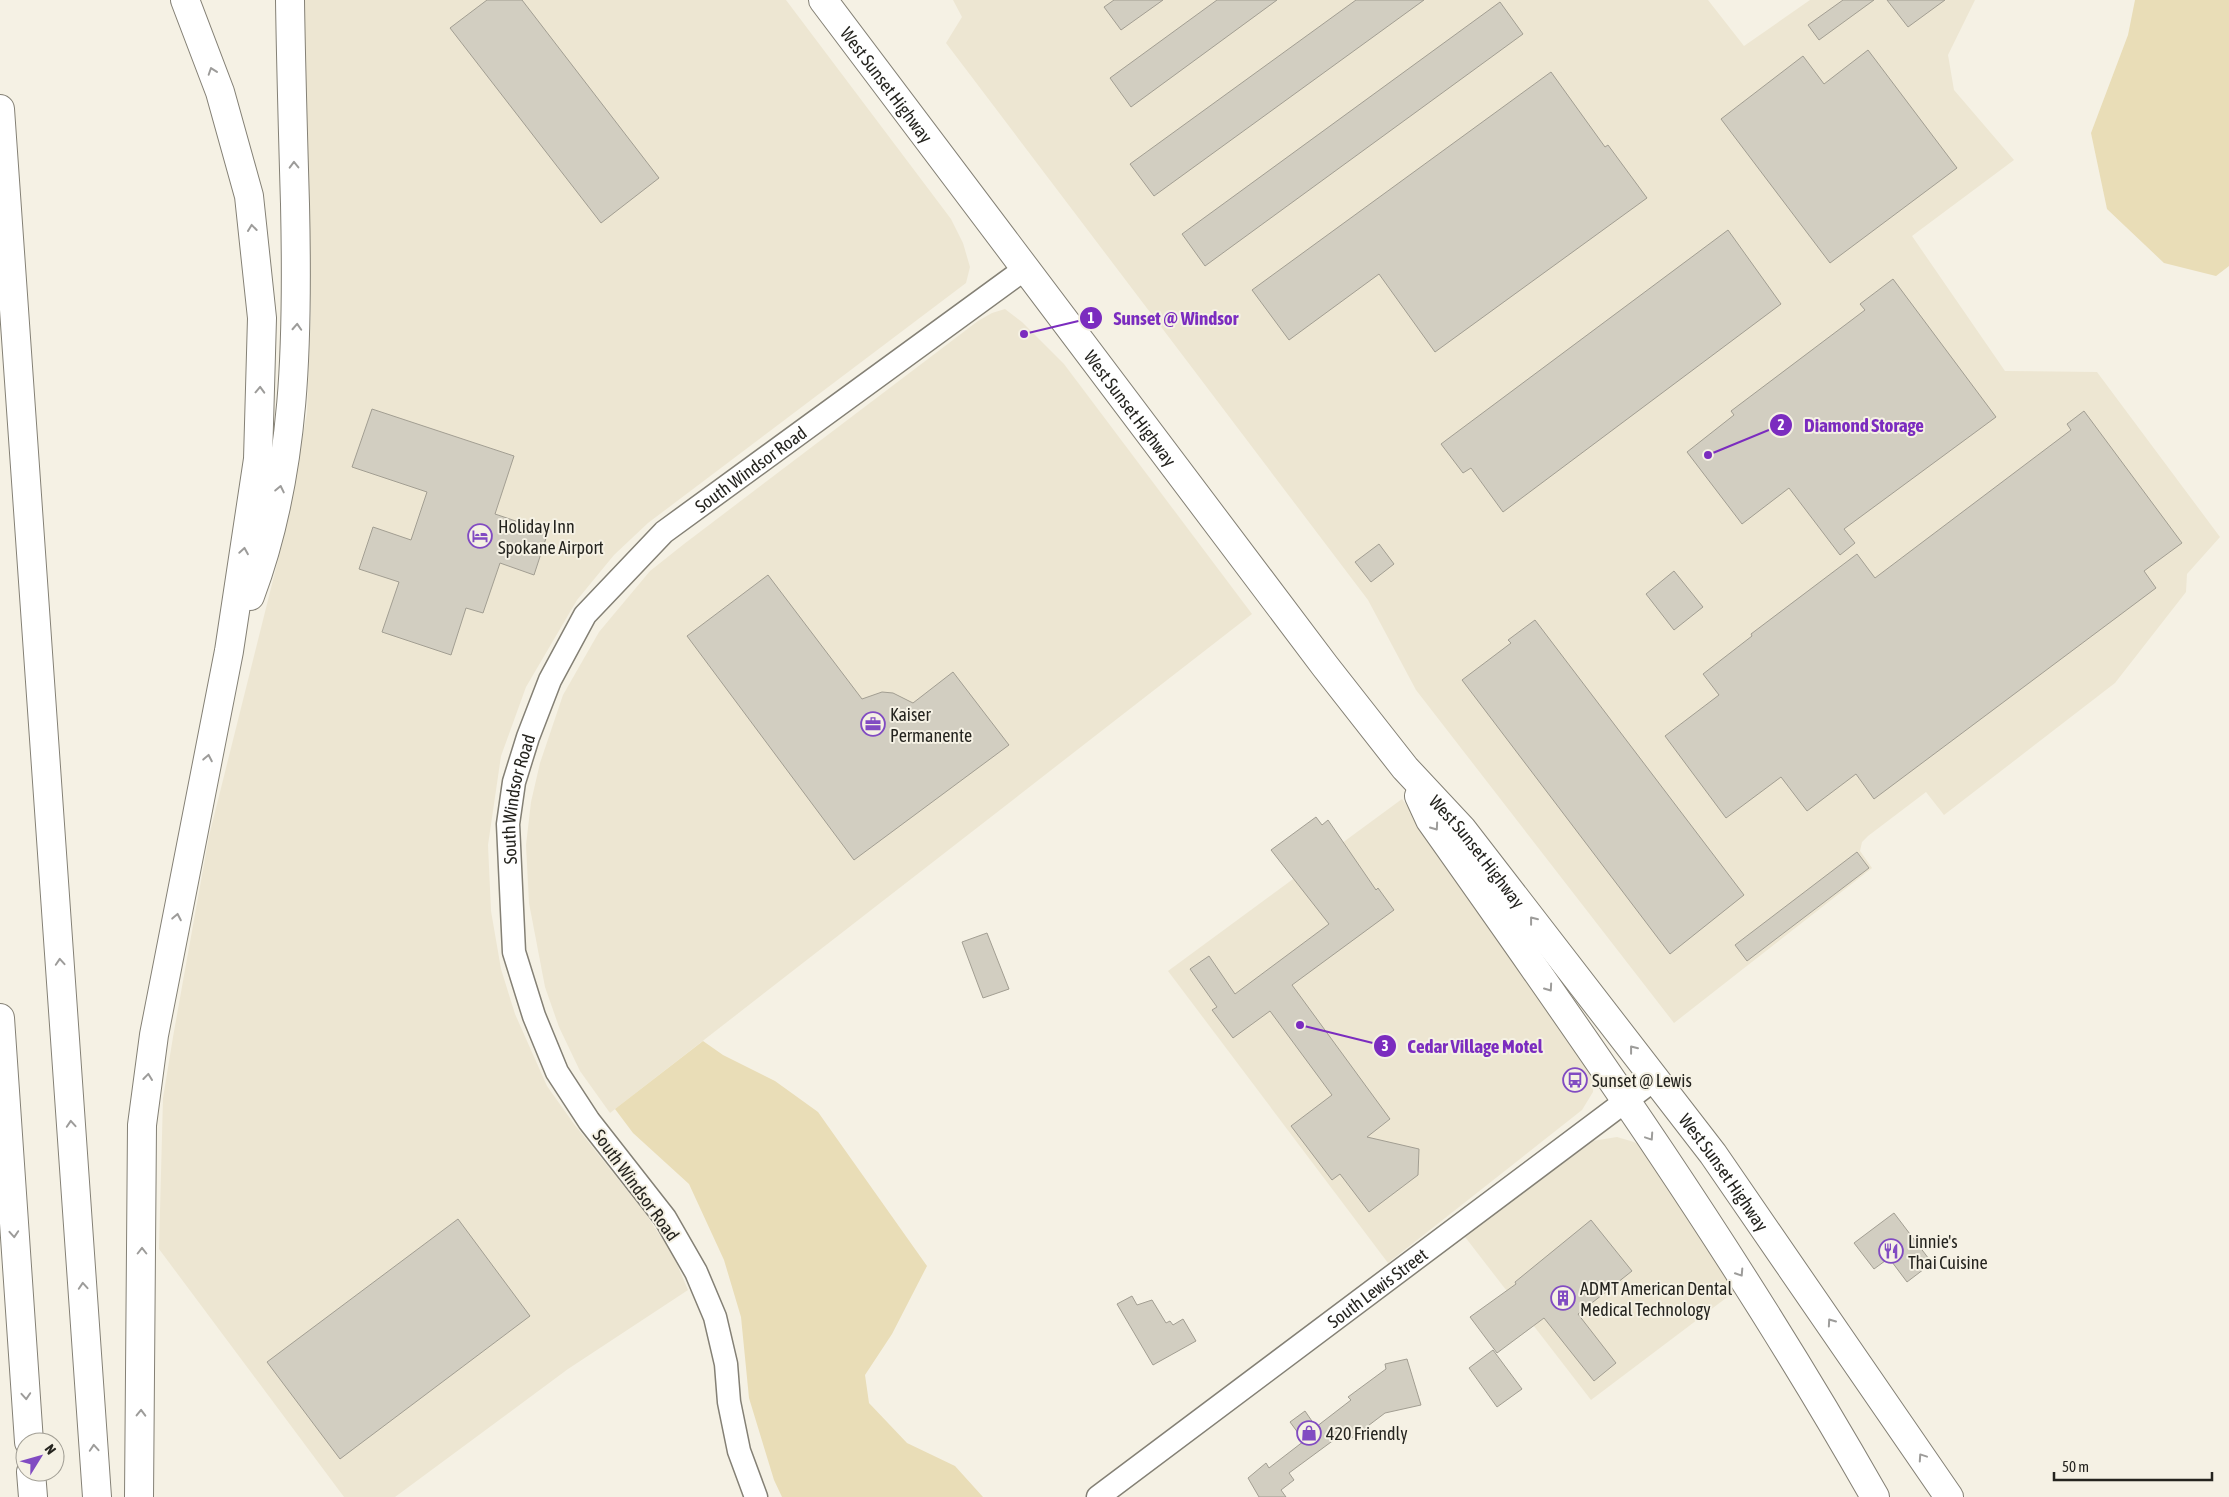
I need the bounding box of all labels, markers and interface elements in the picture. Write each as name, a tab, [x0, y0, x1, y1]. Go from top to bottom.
street label: West Sunset Highway	[836, 23, 937, 147]
one-way arrow	[208, 67, 218, 76]
one-way arrow	[289, 160, 299, 168]
one-way arrow	[247, 224, 258, 232]
callout: Sunset @ Windsor	[1079, 301, 1249, 335]
text: Sunset @ Windsor	[1114, 307, 1239, 329]
text: 1	[1087, 309, 1095, 326]
one-way arrow	[291, 323, 302, 331]
street label: West Sunset Highway	[1080, 346, 1181, 470]
one-way arrow	[255, 386, 266, 394]
callout: Diamond Storage	[1769, 408, 1934, 442]
text: Diamond Storage	[1804, 414, 1924, 436]
text: 2	[1777, 416, 1785, 433]
street label: South Windsor Road	[691, 421, 810, 517]
one-way arrow	[275, 484, 285, 493]
place label: Holiday Inn Spokane Airport	[498, 516, 604, 558]
hotel icon: Holiday Inn Spokane Airport	[467, 523, 493, 549]
one-way arrow	[238, 547, 249, 555]
place label: Kaiser Permanente	[890, 704, 972, 746]
office icon: Kaiser Permanente	[860, 711, 886, 737]
street label: South Windsor Road	[497, 731, 539, 865]
one-way arrow	[202, 753, 213, 762]
street label: West Sunset Highway	[1425, 791, 1529, 912]
one-way arrow	[1429, 821, 1438, 831]
one-way arrow	[171, 913, 181, 921]
one-way arrow	[1530, 917, 1539, 926]
one-way arrow	[54, 958, 65, 966]
one-way arrow	[1543, 982, 1552, 992]
callout: Cedar Village Motel	[1372, 1029, 1553, 1063]
text: Cedar Village Motel	[1407, 1035, 1544, 1057]
text: 3	[1381, 1037, 1389, 1054]
one-way arrow	[1630, 1046, 1638, 1055]
bus stop icon: Sunset @ Lewis	[1562, 1067, 1588, 1093]
place label: Sunset @ Lewis	[1592, 1070, 1692, 1091]
one-way arrow	[142, 1073, 153, 1081]
street label: West Sunset Highway	[1675, 1109, 1773, 1235]
one-way arrow	[66, 1120, 77, 1128]
street label: South Windsor Road	[589, 1125, 683, 1245]
one-way arrow	[1644, 1131, 1653, 1141]
one-way arrow	[9, 1230, 20, 1238]
place label: Linnie's Thai Cuisine	[1908, 1231, 1988, 1273]
restaurant icon: Linnie's Thai Cuisine	[1878, 1238, 1904, 1264]
street label: South Lewis Street	[1323, 1243, 1431, 1332]
one-way arrow	[137, 1247, 147, 1254]
one-way arrow	[1733, 1267, 1743, 1276]
place label: ADMT American Dental Medical Technology	[1580, 1278, 1732, 1320]
one-way arrow	[77, 1282, 88, 1290]
building icon: ADMT American Dental Medical Technology	[1550, 1285, 1576, 1311]
one-way arrow	[1828, 1318, 1837, 1328]
one-way arrow	[20, 1392, 31, 1400]
one-way arrow	[136, 1409, 146, 1417]
shop icon: 420 Friendly	[1296, 1420, 1322, 1446]
place label: 420 Friendly	[1326, 1423, 1408, 1444]
north arrow	[15, 1432, 65, 1482]
text: N	[42, 1441, 59, 1457]
one-way arrow	[88, 1444, 99, 1452]
scale bar	[2054, 1450, 2212, 1482]
one-way arrow	[1919, 1453, 1928, 1462]
text: 50 m	[2062, 1458, 2089, 1475]

